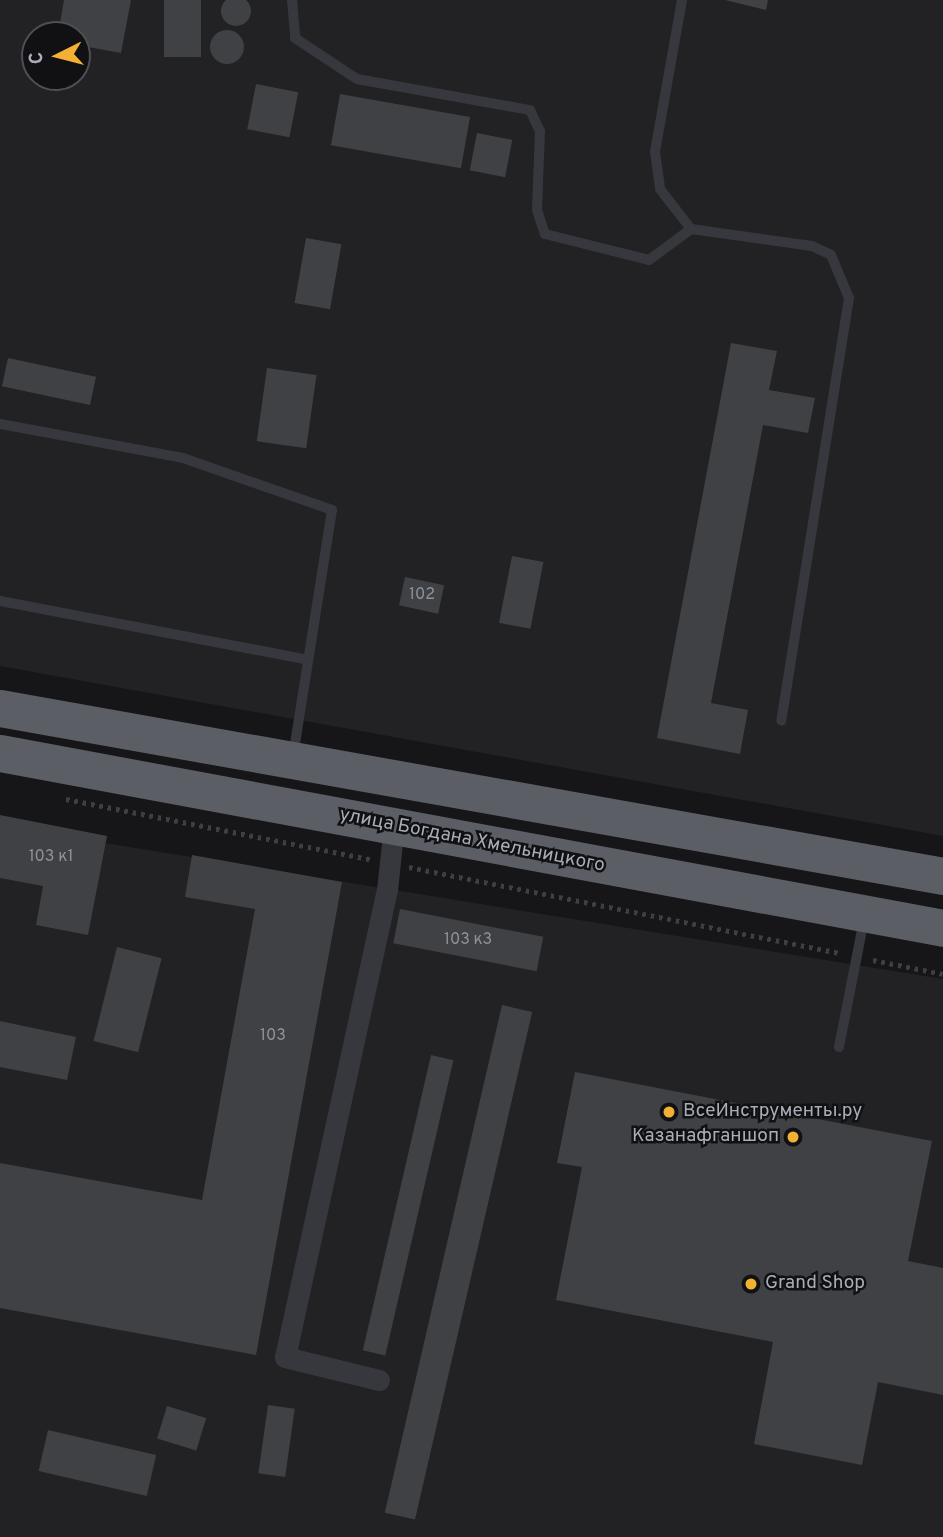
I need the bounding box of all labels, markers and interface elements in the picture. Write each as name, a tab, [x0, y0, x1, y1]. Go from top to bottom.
north arrow	[21, 21, 91, 91]
text: С	[25, 51, 50, 65]
house number: 102	[409, 585, 435, 605]
street label: улица Богдана Хмельницкого	[337, 804, 607, 878]
house number: 103 к1	[29, 847, 73, 867]
house number: 103 к3	[444, 930, 492, 950]
house number: 103	[260, 1026, 286, 1046]
place label: ВсеИнструменты.ру	[683, 1101, 862, 1123]
marker: ВсеИнструменты.ру	[661, 1104, 677, 1120]
place label: Казанафганшоп	[632, 1126, 779, 1148]
marker: Казанафганшоп	[785, 1129, 801, 1145]
place label: Grand Shop	[765, 1273, 865, 1295]
marker: Grand Shop	[743, 1276, 759, 1292]

